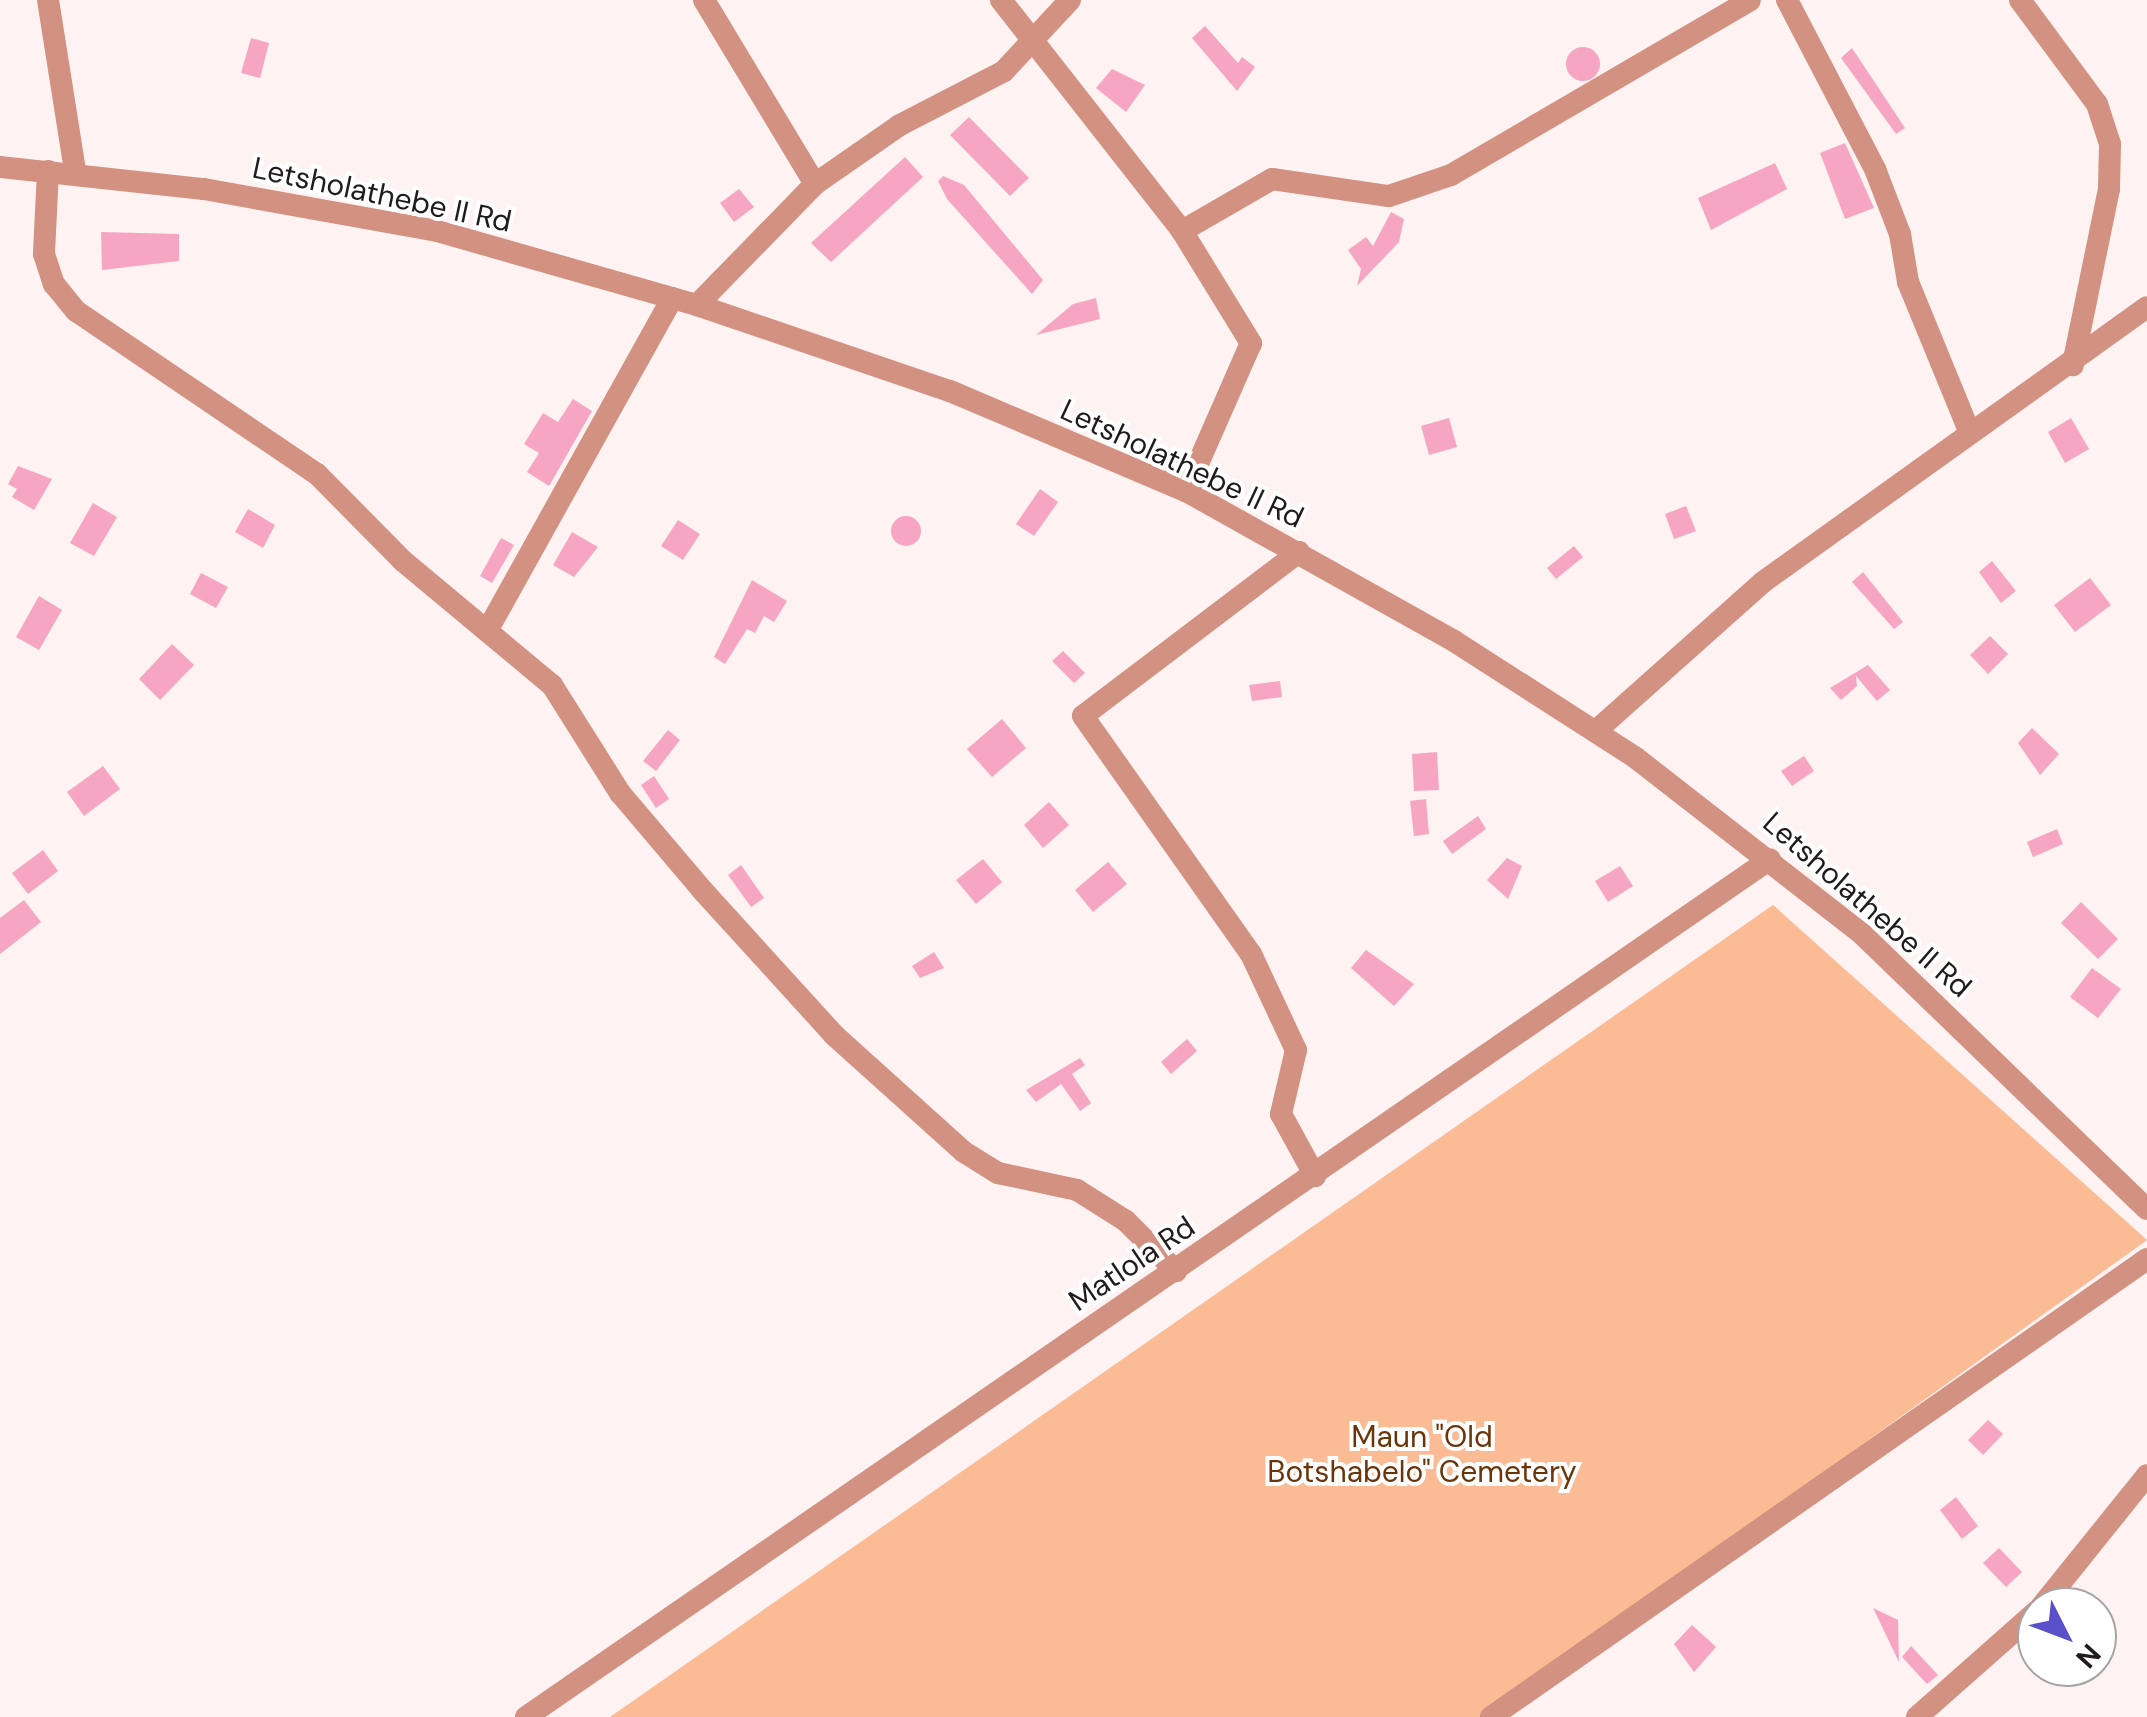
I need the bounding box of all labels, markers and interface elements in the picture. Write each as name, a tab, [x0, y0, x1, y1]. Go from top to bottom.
street label: Letsholathebe II Rd	[249, 150, 515, 240]
street label: Letsholathebe II Rd	[1055, 392, 1309, 536]
street label: Letsholathebe II Rd	[1756, 805, 1978, 1005]
street label: Matlola Rd	[1062, 1209, 1202, 1319]
park label: Maun "Old Botshabelo" Cemetery	[1267, 1419, 1577, 1490]
north arrow	[2017, 1587, 2117, 1687]
text: N	[2068, 1636, 2109, 1676]

